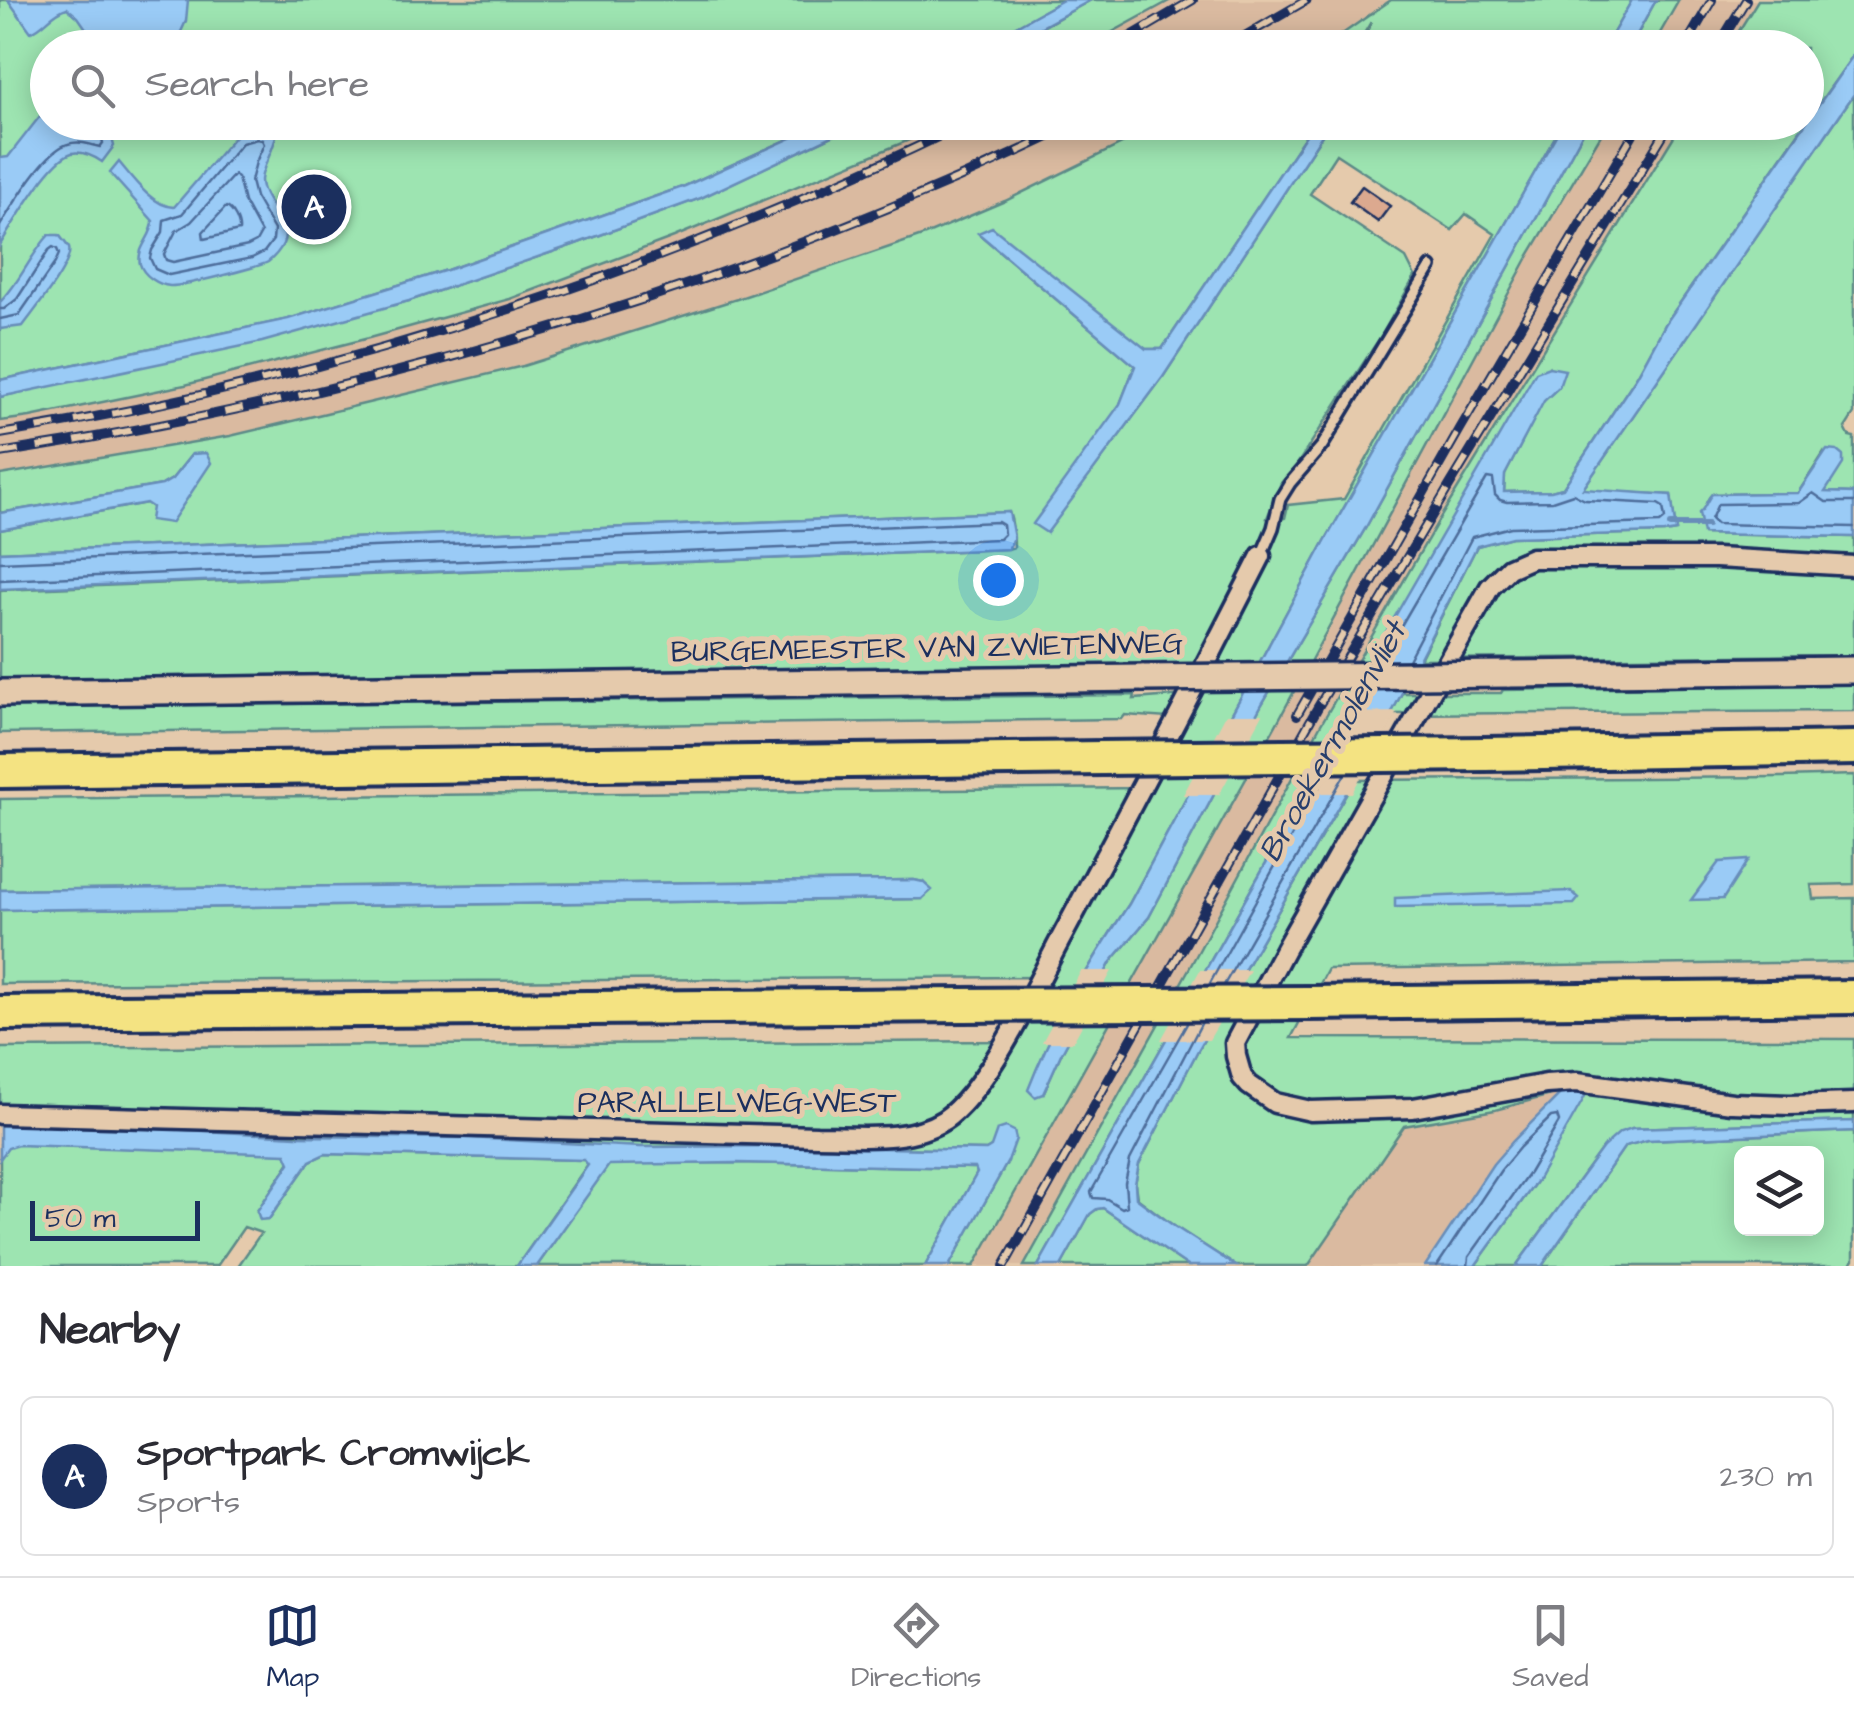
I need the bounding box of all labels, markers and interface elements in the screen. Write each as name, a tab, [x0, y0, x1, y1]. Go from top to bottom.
search box	[30, 30, 1824, 140]
icon: search	[65, 58, 120, 113]
text: Search here	[145, 59, 369, 111]
pin: A	[282, 170, 346, 244]
your location	[973, 555, 1024, 606]
water label: Broekermolenvliet	[1248, 611, 1419, 870]
street label: BURGEMEESTER VAN ZWIETENWEG	[670, 623, 1184, 673]
street label: PARALLELWEG-WEST	[577, 1082, 897, 1124]
map controls	[1734, 1146, 1824, 1236]
button: layers	[1734, 1146, 1824, 1236]
scale bar	[30, 1196, 200, 1240]
text: 50 m	[45, 1199, 116, 1238]
text: Nearby	[40, 1302, 180, 1360]
text: Sportpark Cromwijck	[137, 1428, 530, 1480]
text: A	[64, 1454, 85, 1499]
text: 230 m	[1720, 1454, 1812, 1499]
text: Sports	[137, 1480, 240, 1525]
tab: Map	[265, 1598, 320, 1697]
tab: Directions	[851, 1598, 981, 1697]
tab: Saved	[1512, 1598, 1589, 1697]

